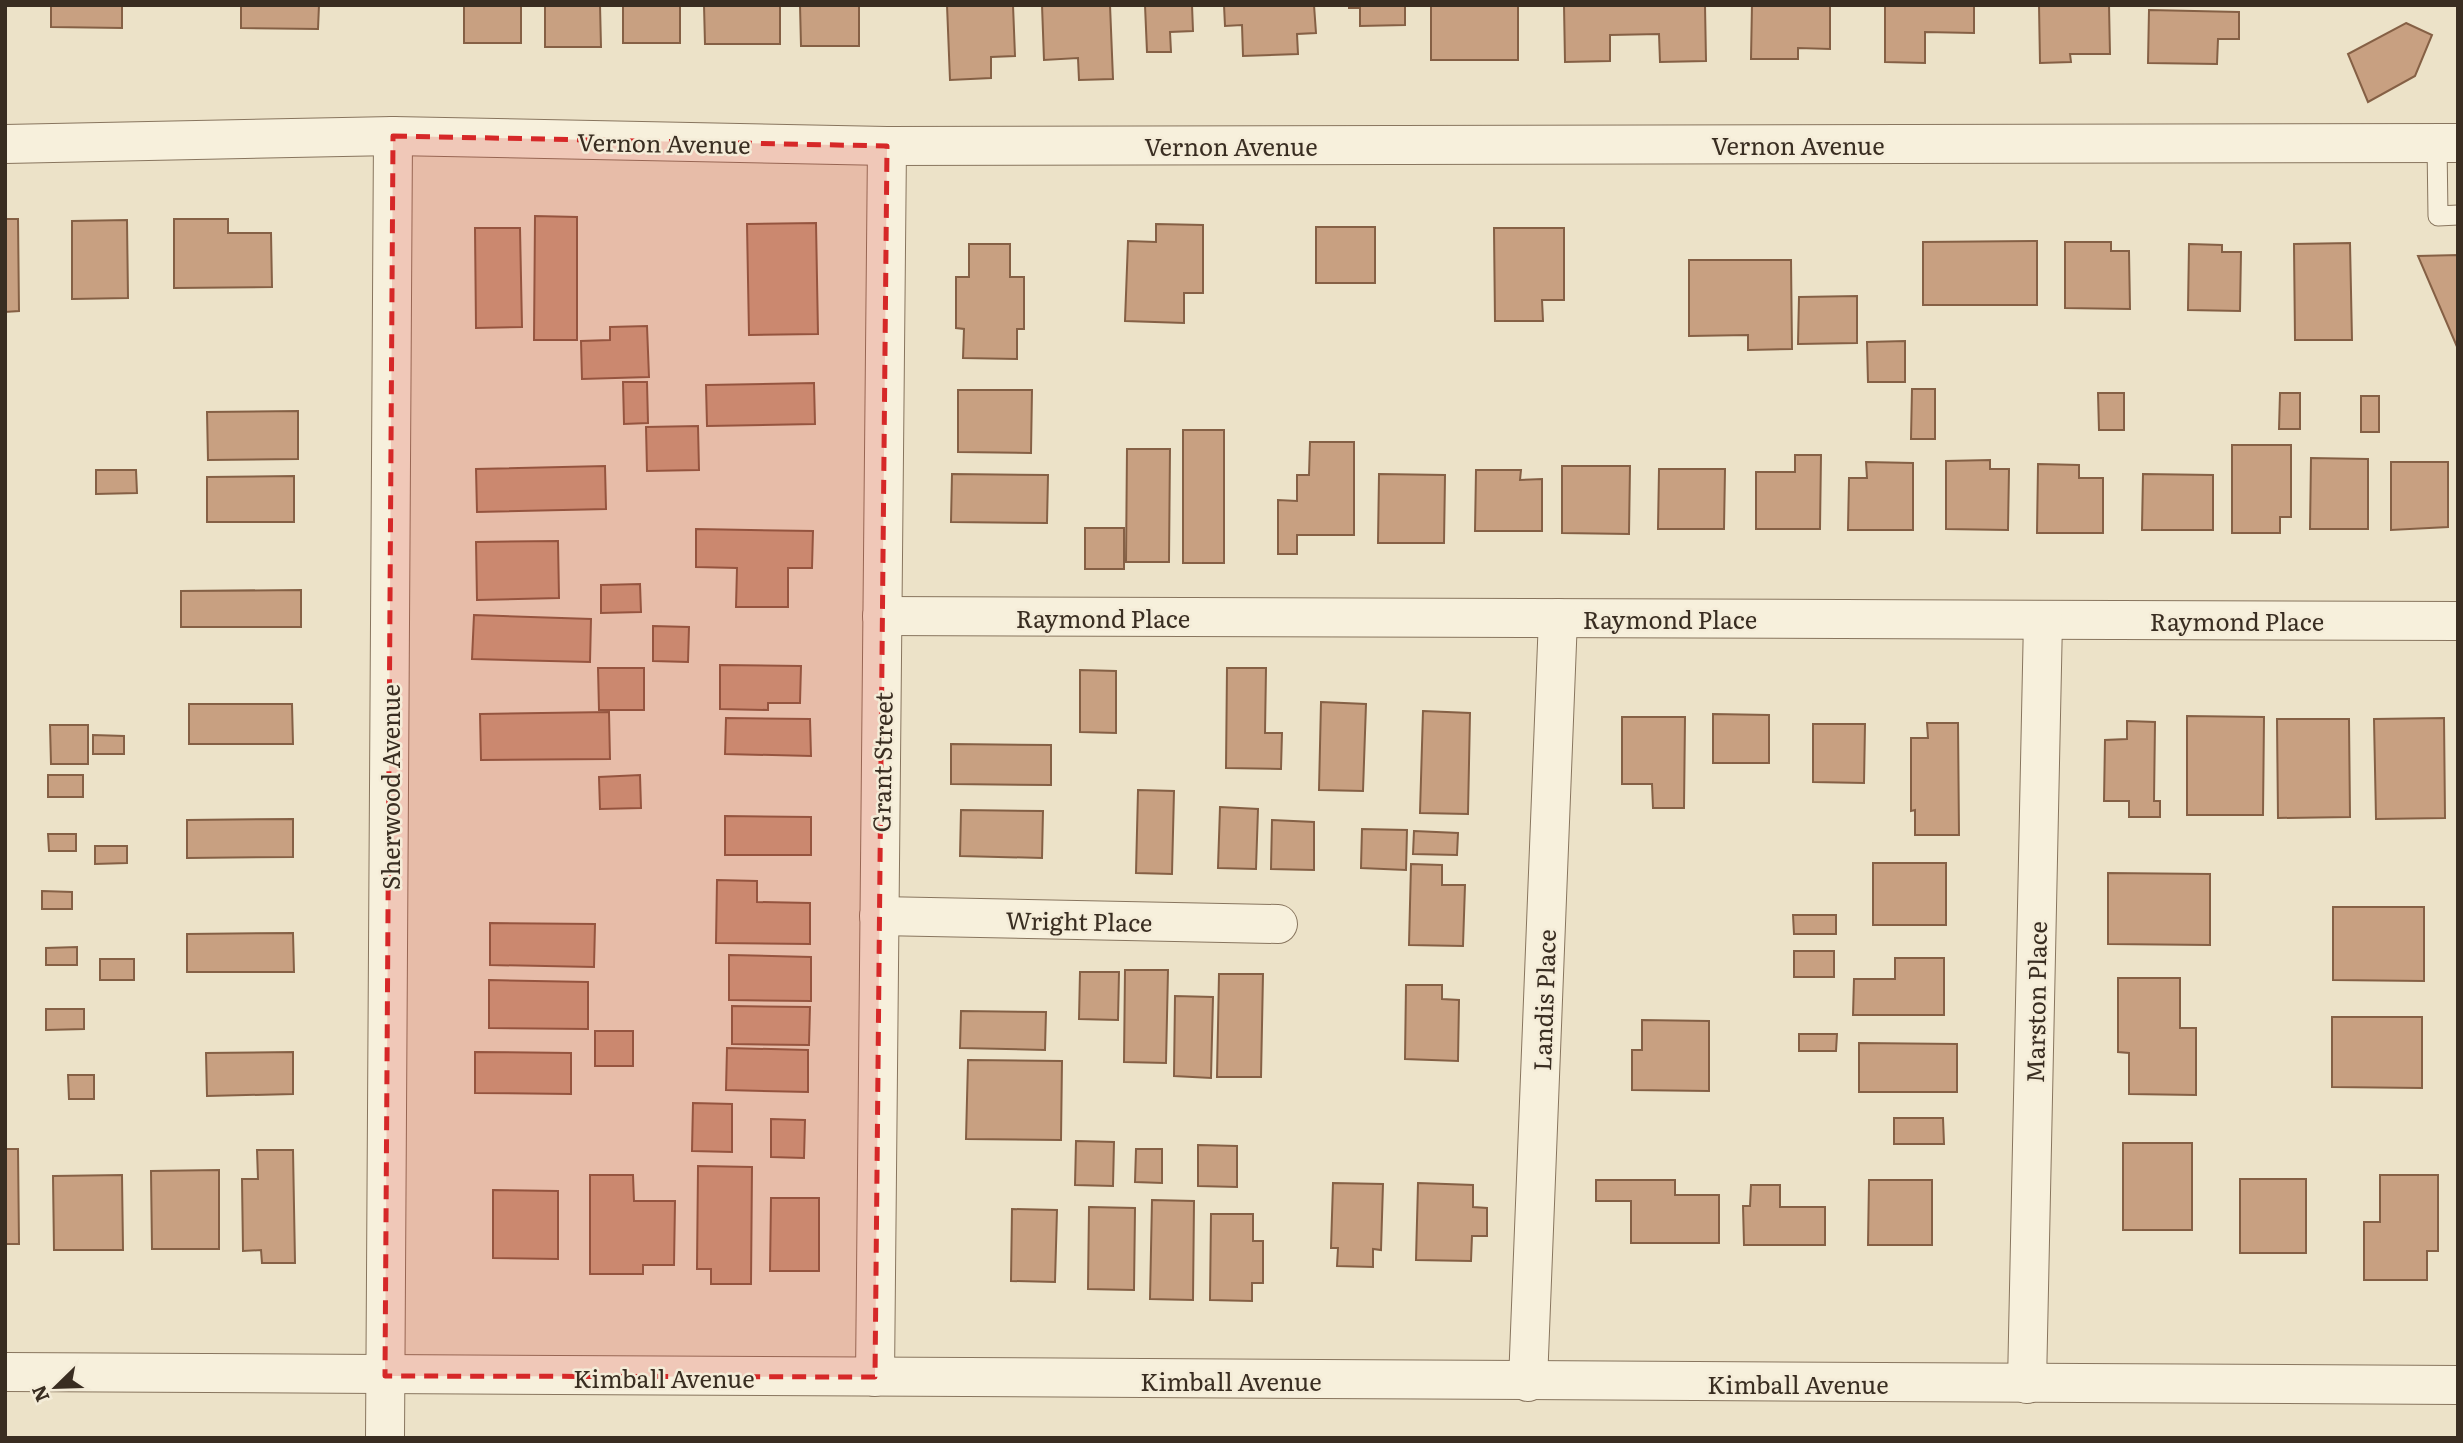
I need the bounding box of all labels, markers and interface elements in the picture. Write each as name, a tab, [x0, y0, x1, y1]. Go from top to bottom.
street label: Vernon Avenue	[577, 123, 751, 161]
street label: Vernon Avenue	[1711, 127, 1885, 162]
street label: Vernon Avenue	[1144, 128, 1318, 163]
street label: Raymond Place	[1016, 600, 1190, 635]
street label: Raymond Place	[1583, 601, 1757, 636]
street label: Raymond Place	[2150, 603, 2324, 638]
street label: Sherwood Avenue	[372, 684, 407, 890]
street label: Grant Street	[862, 691, 900, 832]
street label: Wright Place	[1005, 901, 1153, 939]
street label: Marston Place	[2016, 921, 2054, 1083]
street label: Landis Place	[1523, 929, 1563, 1071]
north arrow	[21, 1352, 91, 1422]
street label: Kimball Avenue	[573, 1360, 755, 1395]
street label: Kimball Avenue	[1140, 1363, 1322, 1398]
street label: Kimball Avenue	[1707, 1366, 1889, 1401]
text: N	[23, 1381, 55, 1407]

